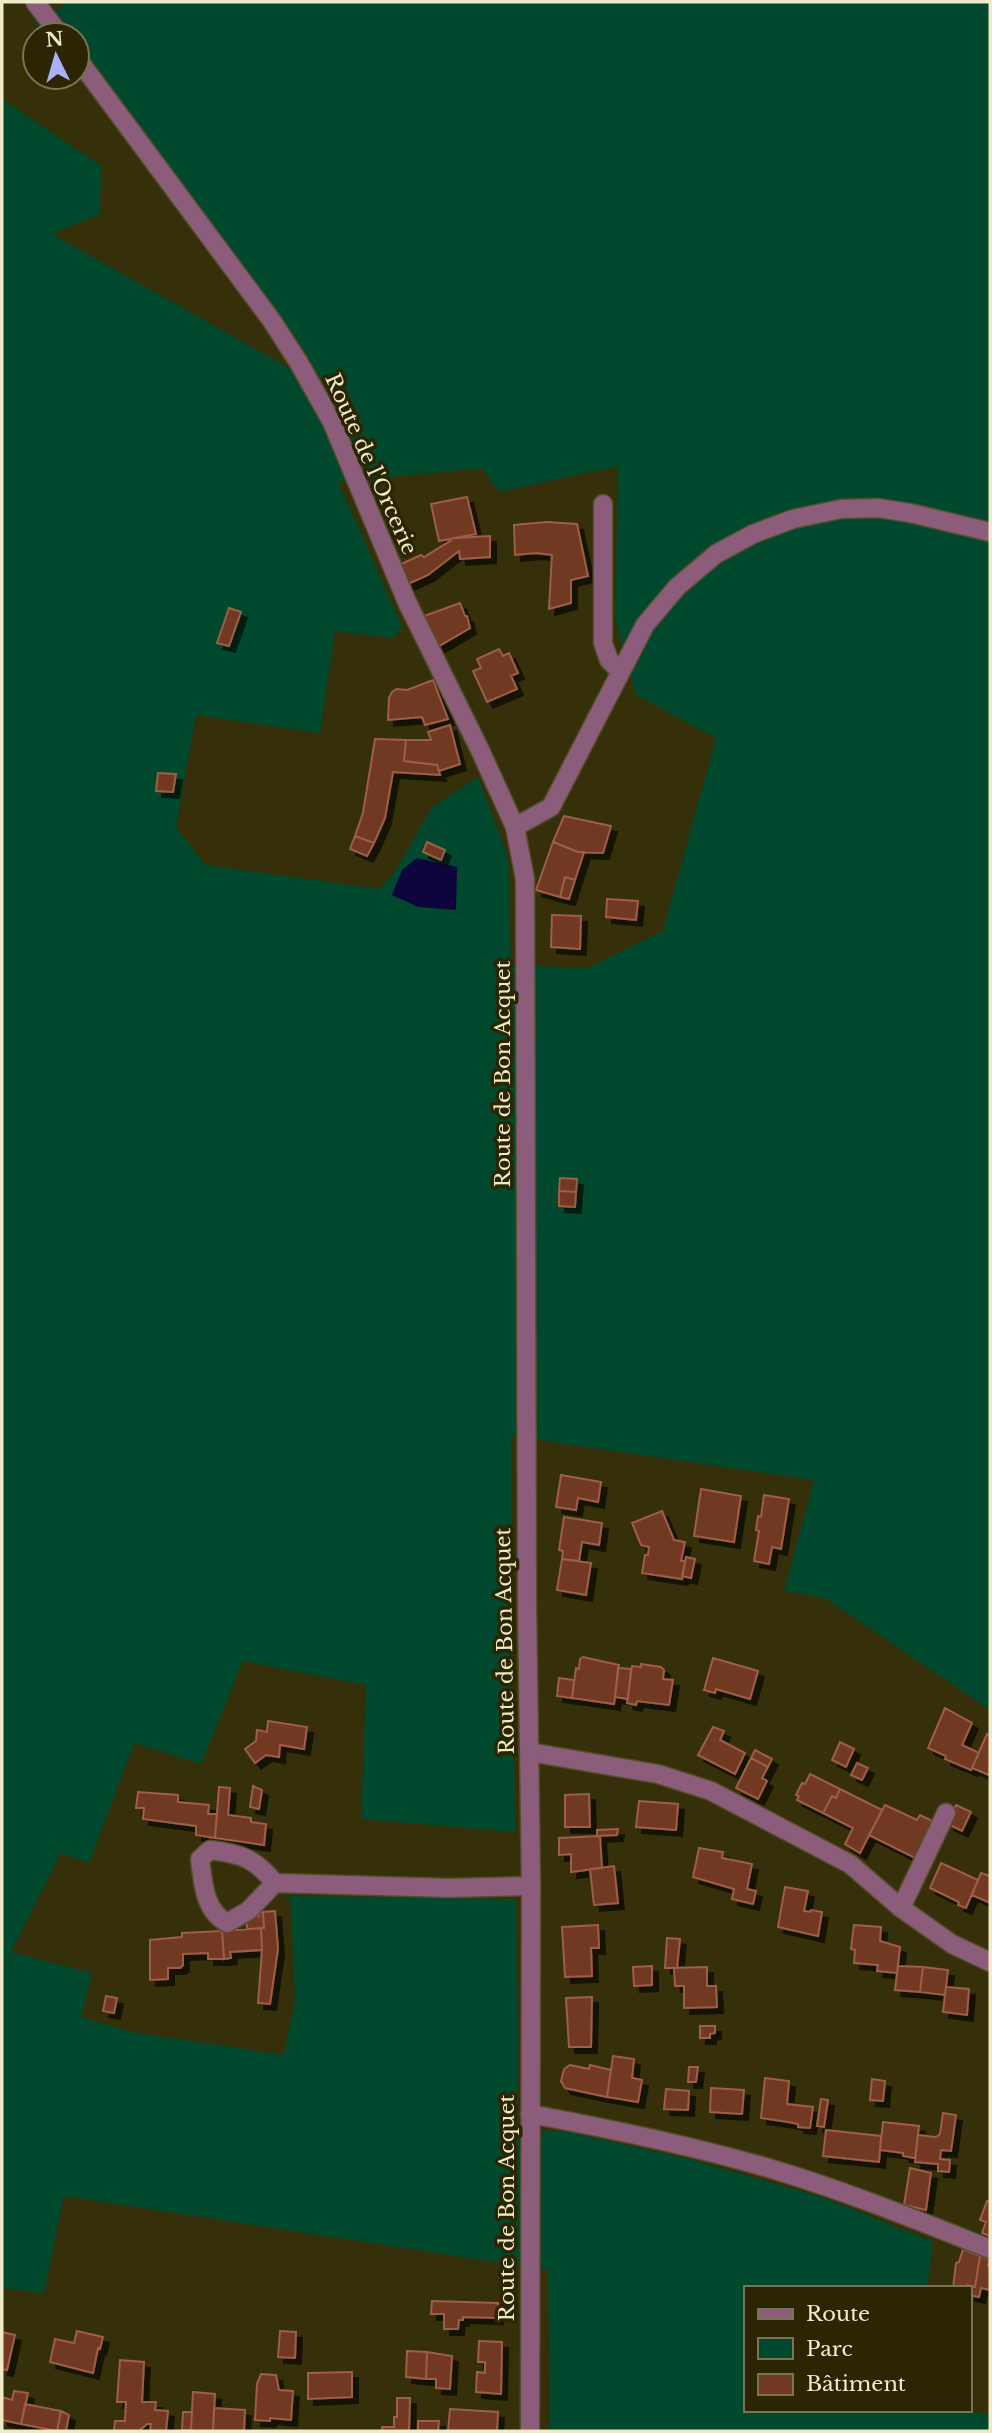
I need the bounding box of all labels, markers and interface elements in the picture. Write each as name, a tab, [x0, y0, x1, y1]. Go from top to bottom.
north arrow	[21, 21, 91, 91]
text: N	[45, 27, 65, 52]
street label: Route de l'Orcerie	[319, 369, 423, 559]
street label: Route de Bon Acquet	[490, 961, 516, 1187]
street label: Route de Bon Acquet	[490, 1527, 520, 1755]
street label: Route de Bon Acquet	[494, 2095, 520, 2321]
legend	[744, 2286, 971, 2412]
text: Route	[806, 2301, 870, 2327]
text: Parc	[806, 2336, 853, 2362]
text: Bâtiment	[806, 2371, 906, 2397]

